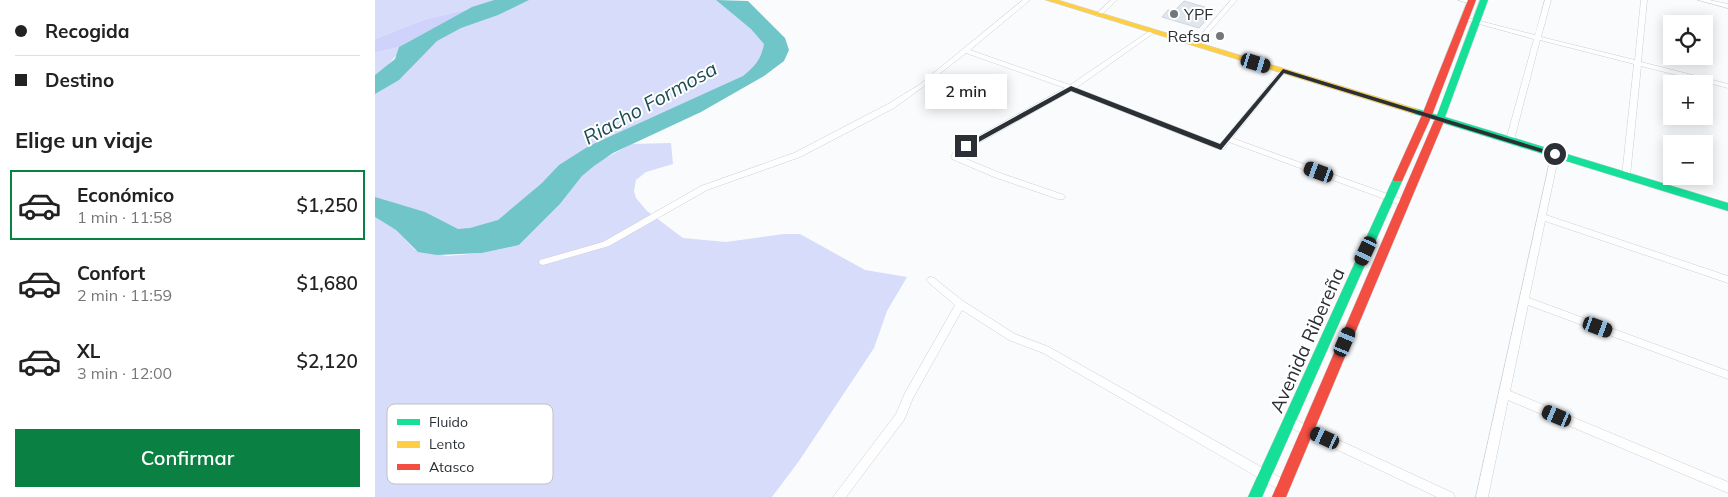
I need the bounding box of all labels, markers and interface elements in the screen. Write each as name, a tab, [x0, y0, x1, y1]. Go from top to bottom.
place label: YPF	[1183, 4, 1213, 24]
marker: YPF	[1168, 8, 1180, 20]
map controls	[1663, 15, 1713, 185]
button: locate	[1663, 15, 1713, 65]
text: Recogida	[45, 19, 129, 43]
place label: Refsa	[1168, 26, 1210, 46]
marker: Refsa	[1214, 30, 1226, 42]
car	[1239, 51, 1272, 75]
water label: Riacho Formosa	[578, 55, 721, 150]
text: Destino	[45, 68, 114, 92]
callout: 2 min	[925, 74, 1007, 108]
button: +	[1663, 75, 1713, 125]
text: 2 min	[945, 81, 987, 101]
text: Elige un viaje	[15, 126, 153, 154]
route end	[955, 135, 977, 157]
button: −	[1663, 135, 1713, 185]
route start	[1544, 143, 1566, 165]
car	[1302, 160, 1335, 184]
icon: car	[17, 183, 62, 228]
text: Económico	[77, 183, 174, 207]
text: $1,250	[296, 193, 358, 217]
text: 1 min · 11:58	[77, 207, 172, 227]
car	[1352, 234, 1379, 268]
icon: car	[17, 261, 62, 306]
text: Confort	[77, 261, 145, 285]
street label: Avenida Ribereña	[1264, 264, 1350, 416]
text: $1,680	[296, 271, 358, 295]
text: 2 min · 11:59	[77, 285, 172, 305]
car	[1581, 315, 1614, 339]
car	[1332, 325, 1357, 359]
icon: car	[17, 339, 62, 384]
text: XL	[77, 339, 100, 363]
text: $2,120	[296, 349, 358, 373]
text: 3 min · 12:00	[77, 363, 172, 383]
car	[1540, 403, 1573, 429]
legend	[387, 404, 553, 484]
text: Fluido	[429, 413, 468, 431]
car	[1308, 425, 1341, 451]
button: Confirmar	[15, 429, 360, 487]
text: Lento	[429, 435, 465, 453]
text: Atasco	[429, 458, 474, 476]

